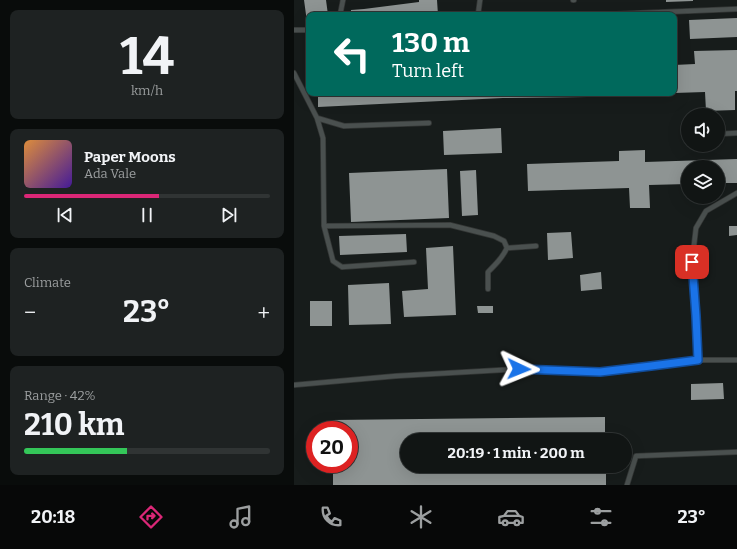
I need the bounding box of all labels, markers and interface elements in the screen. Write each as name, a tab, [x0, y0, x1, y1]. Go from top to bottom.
text: 14	[120, 25, 174, 88]
text: 130 m	[392, 26, 470, 59]
icon: left	[326, 28, 378, 80]
text: Turn left	[392, 60, 464, 82]
text: km/h	[131, 83, 163, 98]
map controls	[681, 108, 725, 204]
button: sound	[681, 108, 725, 152]
text: Paper Moons	[84, 148, 176, 166]
button: layers	[681, 160, 725, 204]
text: Ada Vale	[84, 166, 136, 181]
icon: previous	[54, 204, 76, 226]
icon: pause	[136, 204, 158, 226]
icon: next	[218, 204, 240, 226]
pin	[675, 245, 709, 279]
icon: arrive	[681, 251, 703, 273]
text: Climate	[24, 275, 71, 290]
text: 23°	[123, 294, 170, 330]
text: −	[24, 299, 36, 326]
text: +	[257, 299, 270, 326]
position arrow	[498, 348, 540, 390]
text: Range · 42%	[24, 388, 96, 403]
text: 210 km	[24, 407, 124, 443]
speed limit sign: 20	[306, 421, 358, 473]
text: 20:19 · 1 min · 200 m	[447, 444, 585, 462]
icon: directions	[137, 503, 165, 531]
icon: music	[227, 503, 255, 531]
icon: phone	[317, 503, 345, 531]
icon: climate	[407, 503, 435, 531]
icon: car	[497, 503, 525, 531]
icon: filters	[587, 503, 615, 531]
text: 20:18	[31, 506, 75, 528]
text: 23°	[677, 506, 706, 528]

